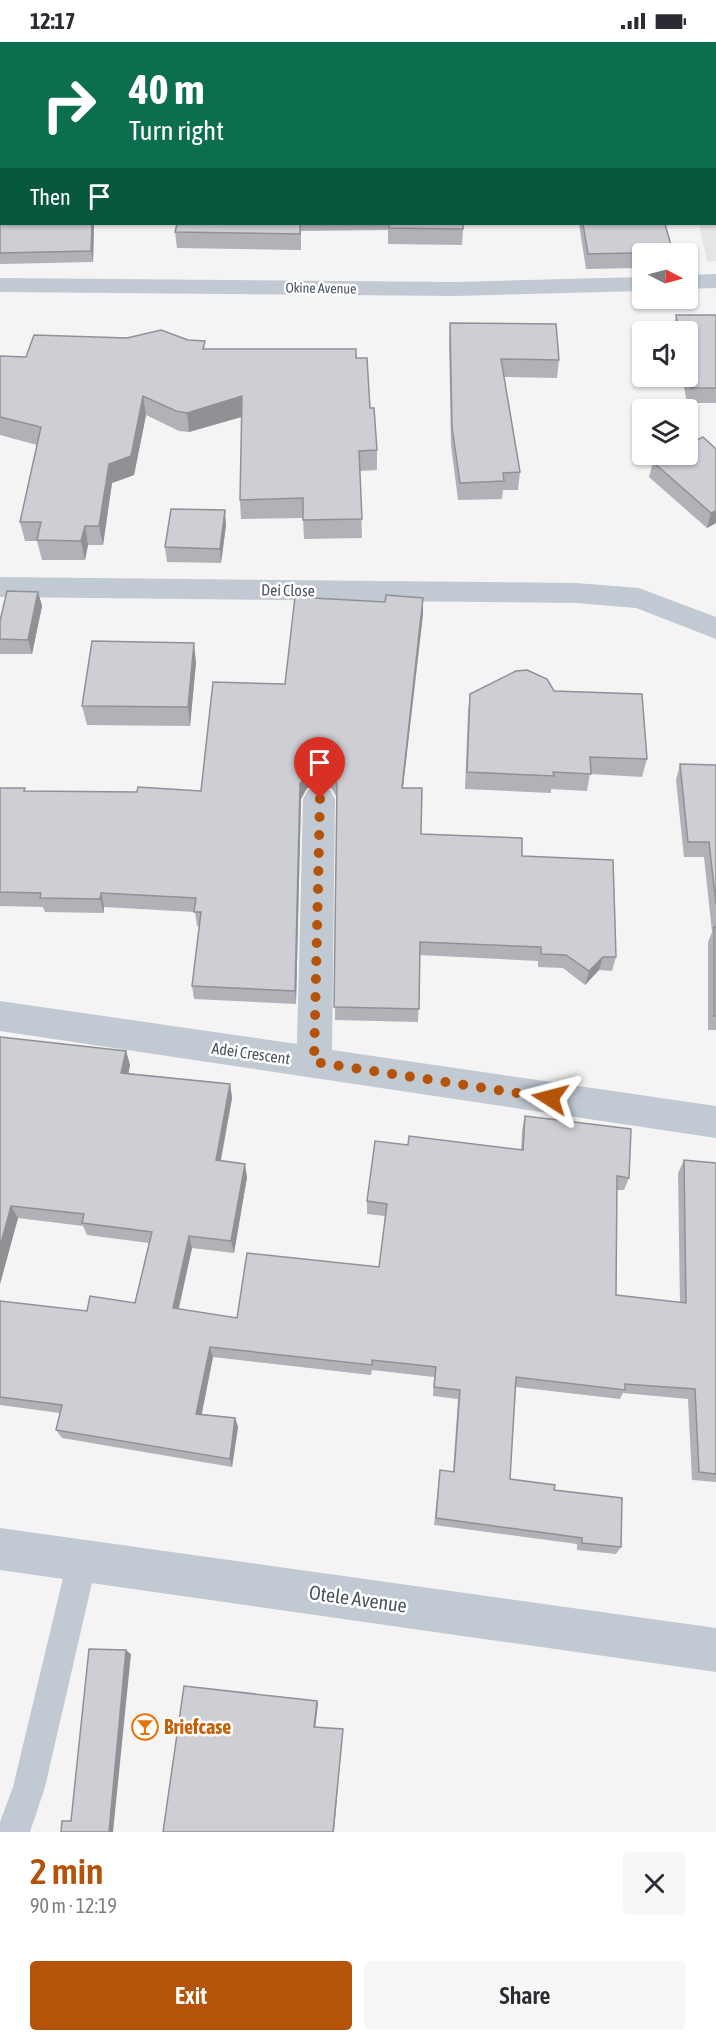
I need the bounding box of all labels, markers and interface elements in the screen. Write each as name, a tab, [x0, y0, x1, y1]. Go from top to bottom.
text: 12:17	[30, 8, 75, 34]
text: 40 m	[129, 65, 204, 113]
icon: right	[30, 66, 108, 144]
text: Turn right	[129, 115, 224, 146]
icon: arrive	[83, 180, 116, 213]
text: Then	[30, 184, 71, 210]
north arrow	[632, 243, 698, 309]
map controls	[632, 243, 698, 465]
street label: Okine Avenue	[285, 279, 357, 297]
button: sound	[632, 321, 698, 387]
button: layers	[632, 399, 698, 465]
street label: Dei Close	[261, 581, 315, 599]
pin	[294, 737, 345, 799]
icon: arrive	[303, 746, 336, 779]
street label: Adei Crescent	[211, 1039, 292, 1067]
position arrow	[518, 1066, 582, 1130]
street label: Otele Avenue	[308, 1580, 408, 1617]
bar icon: Briefcase	[130, 1712, 160, 1742]
place label: Briefcase	[164, 1715, 231, 1738]
text: 2 min	[30, 1850, 104, 1892]
button: close	[623, 1852, 686, 1915]
text: 90 m · 12:19	[30, 1894, 117, 1917]
button: Exit	[30, 1961, 352, 2030]
button: Share	[364, 1961, 686, 2030]

